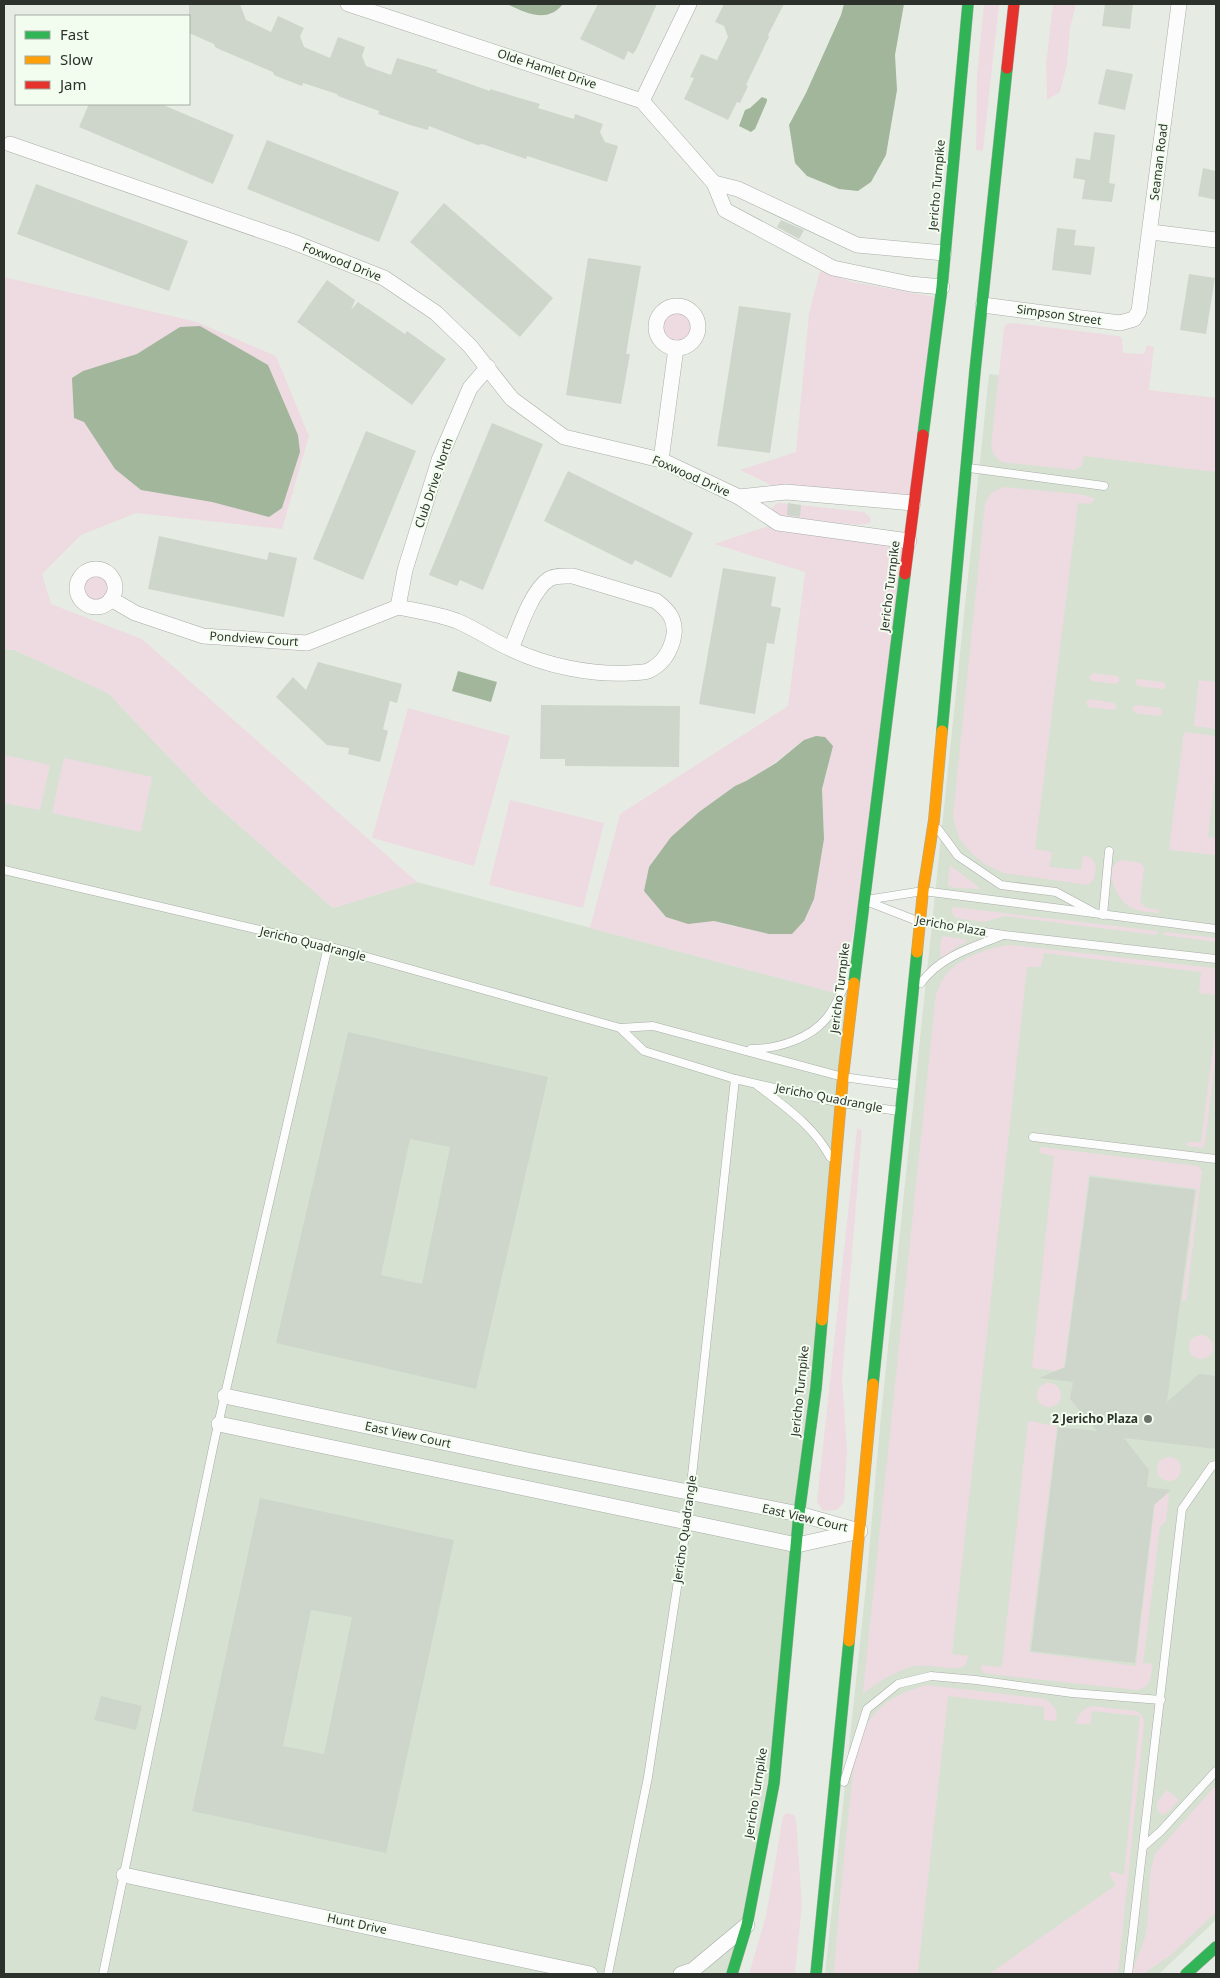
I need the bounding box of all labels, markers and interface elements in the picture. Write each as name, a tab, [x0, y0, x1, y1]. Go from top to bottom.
legend	[15, 15, 190, 105]
text: Fast	[60, 24, 89, 44]
street label: Olde Hamlet Drive	[495, 44, 599, 93]
text: Slow	[60, 49, 93, 69]
text: Jam	[58, 74, 87, 94]
street label: Seaman Road	[1145, 122, 1172, 201]
street label: Jericho Turnpike	[924, 139, 949, 232]
street label: Foxwood Drive	[300, 238, 384, 285]
street label: Simpson Street	[1016, 300, 1103, 329]
street label: Club Drive North	[410, 435, 457, 530]
street label: Foxwood Drive	[649, 451, 733, 500]
street label: Jericho Turnpike	[875, 539, 904, 633]
street label: Pondview Court	[209, 627, 300, 650]
street label: Jericho Plaza	[914, 911, 988, 940]
street label: Jericho Quadrangle	[257, 922, 368, 965]
street label: Jericho Turnpike	[825, 941, 854, 1035]
street label: Jericho Quadrangle	[773, 1079, 884, 1116]
street label: Jericho Turnpike	[786, 1344, 813, 1438]
place label: 2 Jericho Plaza	[1052, 1410, 1138, 1427]
marker: 2 Jericho Plaza	[1142, 1413, 1154, 1425]
street label: East View Court	[364, 1417, 453, 1452]
street label: Jericho Quadrangle	[668, 1474, 701, 1585]
street label: East View Court	[761, 1499, 850, 1536]
street label: Jericho Turnpike	[740, 1746, 771, 1840]
street label: Hunt Drive	[326, 1909, 389, 1938]

